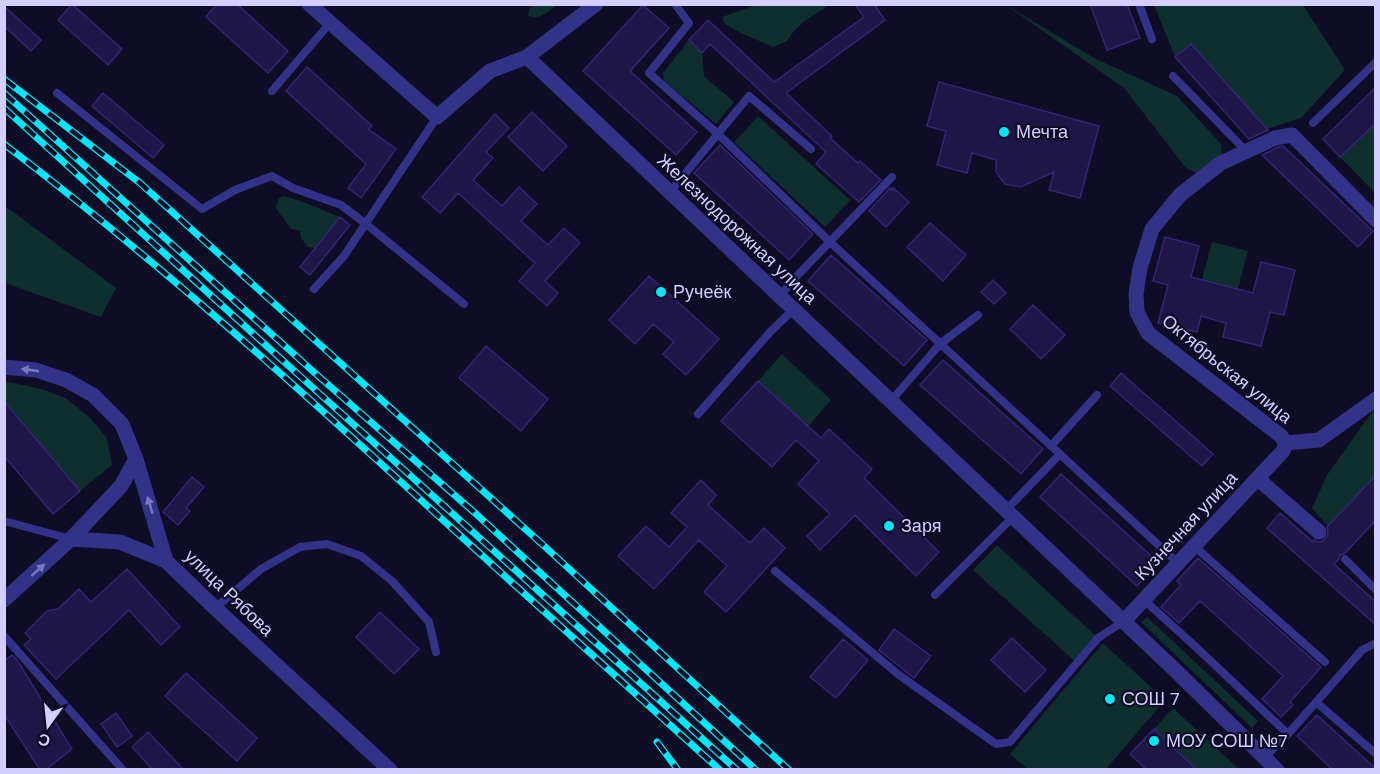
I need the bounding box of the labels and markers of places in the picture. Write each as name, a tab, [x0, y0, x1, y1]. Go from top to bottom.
place label: Мечта	[1016, 120, 1069, 144]
marker: Мечта	[997, 125, 1011, 139]
place label: Ручеёк	[673, 280, 731, 304]
marker: Ручеёк	[654, 285, 668, 299]
place label: Заря	[901, 514, 941, 538]
marker: Заря	[882, 519, 896, 533]
place label: СОШ 7	[1122, 687, 1180, 711]
marker: СОШ 7	[1103, 692, 1117, 706]
place label: МОУ СОШ №7	[1166, 729, 1288, 753]
marker: МОУ СОШ №7	[1147, 734, 1161, 748]

